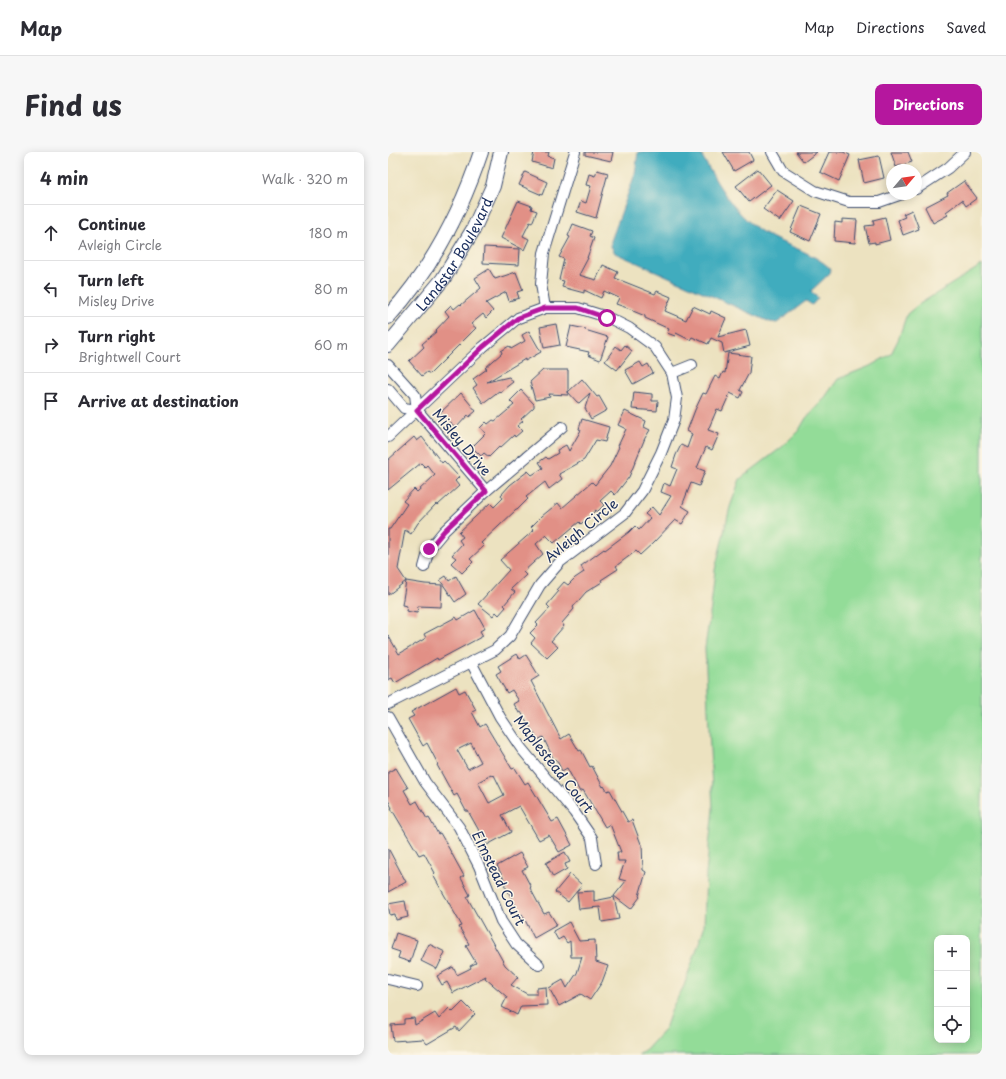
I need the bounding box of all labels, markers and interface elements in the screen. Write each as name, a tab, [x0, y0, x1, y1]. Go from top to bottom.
text: Map	[20, 14, 62, 42]
text: Map	[804, 17, 834, 38]
text: Directions	[856, 17, 924, 38]
text: Saved	[946, 17, 986, 38]
text: Find us	[24, 83, 122, 126]
button: Directions	[875, 84, 982, 125]
north arrow	[886, 164, 922, 200]
text: 4 min	[40, 165, 88, 191]
text: Walk · 320 m	[262, 169, 348, 188]
street label: Landstar Boulevard	[410, 193, 497, 315]
text: Continue	[78, 212, 146, 235]
icon: ahead	[40, 222, 62, 244]
text: 180 m	[309, 223, 348, 242]
text: Avleigh Circle	[78, 235, 162, 254]
text: Turn left	[78, 268, 144, 291]
icon: left	[40, 278, 62, 300]
text: 80 m	[314, 279, 348, 298]
text: Misley Drive	[78, 291, 154, 310]
route start	[598, 309, 616, 327]
text: Turn right	[78, 324, 155, 347]
icon: right	[40, 334, 62, 356]
text: 60 m	[314, 335, 348, 354]
text: Brightwell Court	[78, 347, 181, 366]
text: Arrive at destination	[78, 389, 239, 412]
icon: arrive	[40, 390, 62, 412]
street label: Misley Drive	[428, 404, 496, 480]
street label: Avleigh Circle	[540, 493, 623, 567]
route end	[420, 540, 438, 558]
street label: Maplestead Court	[509, 711, 599, 818]
street label: Elmstead Court	[467, 827, 531, 929]
map controls	[934, 935, 970, 1043]
button: +	[934, 935, 970, 971]
button: −	[934, 971, 970, 1007]
button: locate	[934, 1007, 970, 1043]

